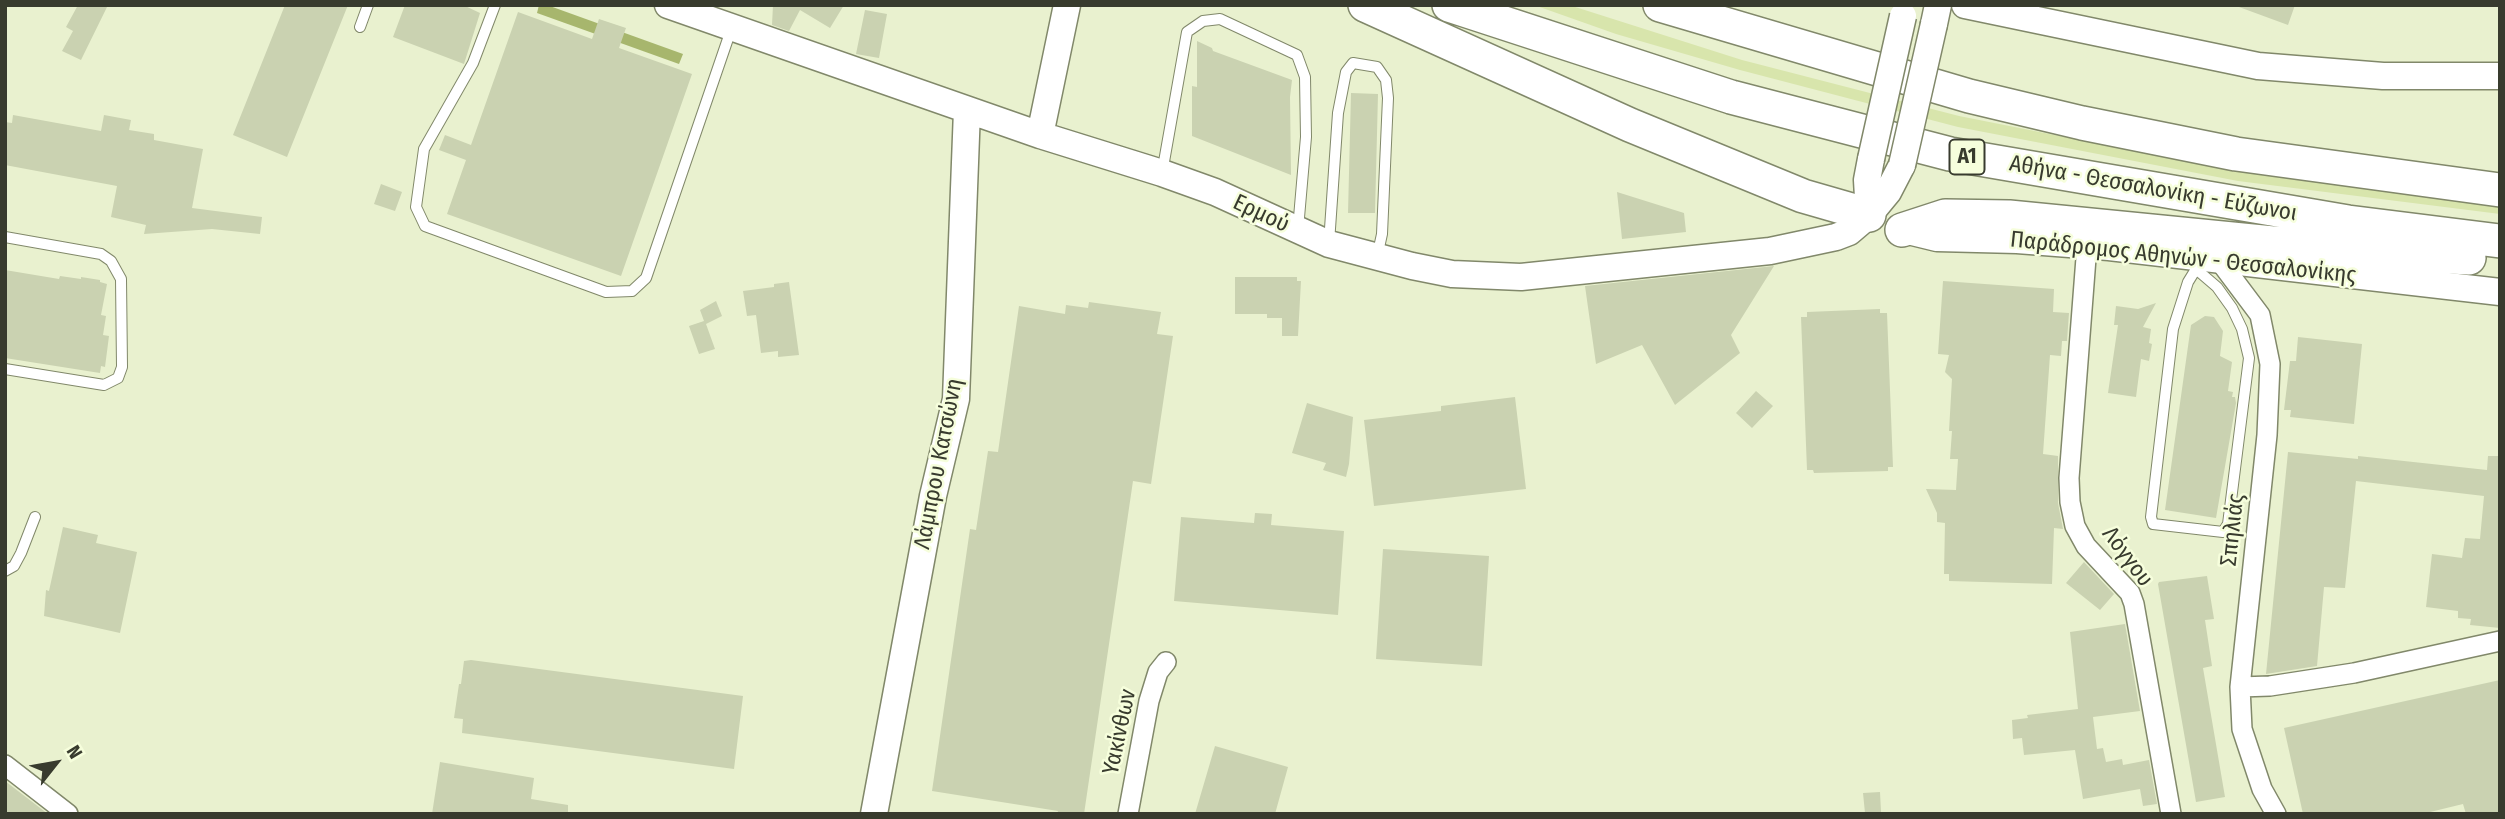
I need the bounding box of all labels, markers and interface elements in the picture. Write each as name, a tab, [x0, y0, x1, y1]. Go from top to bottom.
road number: Α1	[1950, 140, 1984, 174]
street label: Αθήνα - Θεσσαλονίκη - Εύζωνοι	[2007, 150, 2299, 228]
street label: Ερμού	[1228, 189, 1294, 239]
street label: Παράδρομος Αθηνών - Θεσσαλονίκης	[2009, 226, 2357, 290]
street label: Λάμπρου Κατσώνη	[909, 376, 969, 552]
street label: Σπηλιάς	[2215, 493, 2251, 567]
street label: Λόγγου	[2095, 522, 2159, 592]
street label: Υακίνθων	[1097, 687, 1143, 777]
north arrow	[21, 728, 91, 798]
text: N	[62, 741, 87, 763]

